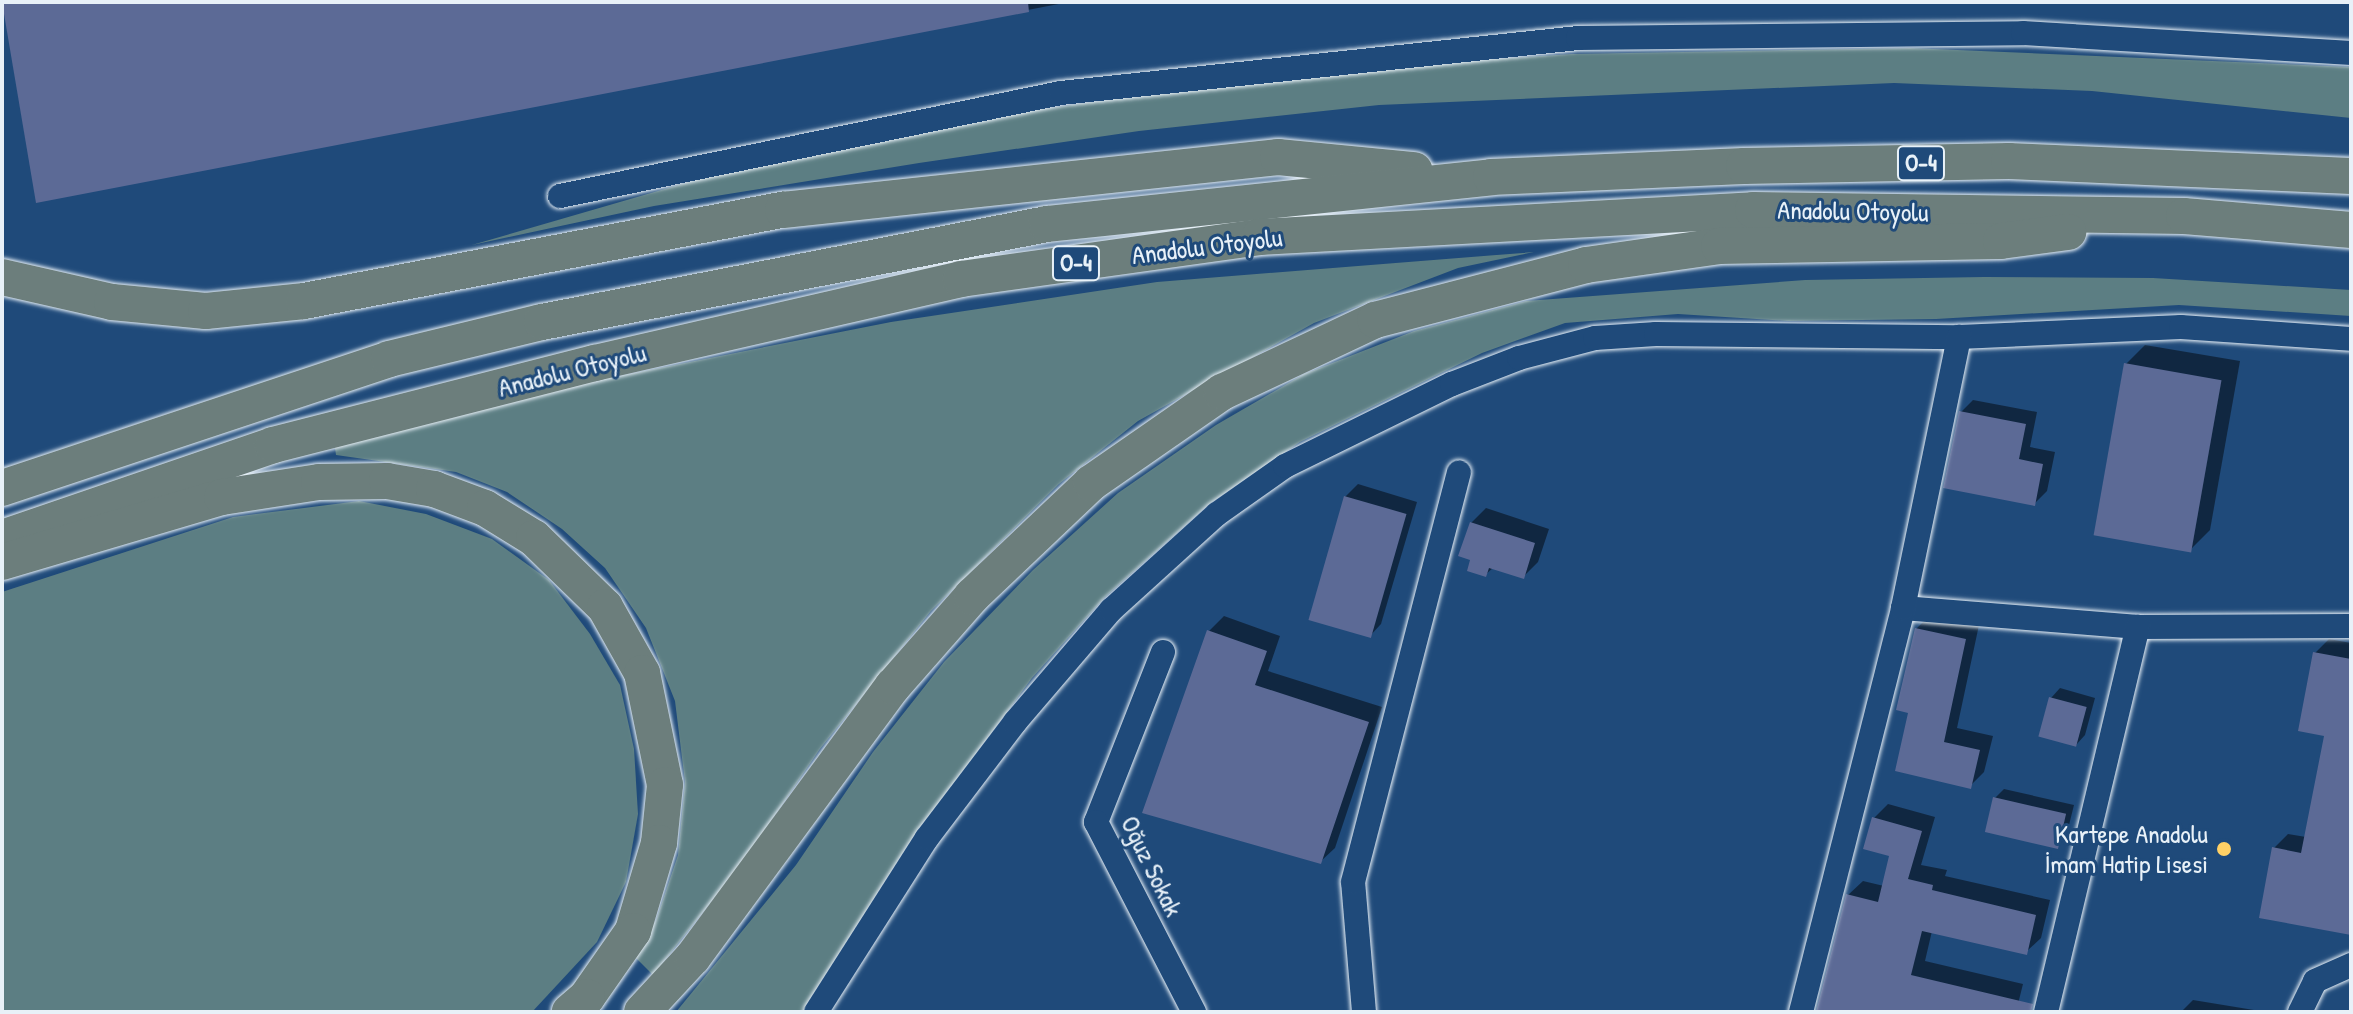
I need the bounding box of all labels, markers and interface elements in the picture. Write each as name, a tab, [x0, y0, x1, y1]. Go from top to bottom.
road number: O-4	[1895, 143, 1947, 183]
street label: Anadolu Otoyolu	[1777, 194, 1929, 228]
street label: Anadolu Otoyolu	[1130, 221, 1284, 271]
road number: O-4	[1050, 243, 1102, 283]
street label: Anadolu Otoyolu	[495, 337, 649, 403]
street label: Oğuz Sokak	[1114, 811, 1190, 921]
place label: Kartepe Anadolu İmam Hatip Lisesi	[2044, 818, 2208, 880]
marker: Kartepe Anadolu İmam Hatip Lisesi	[2215, 840, 2233, 858]

